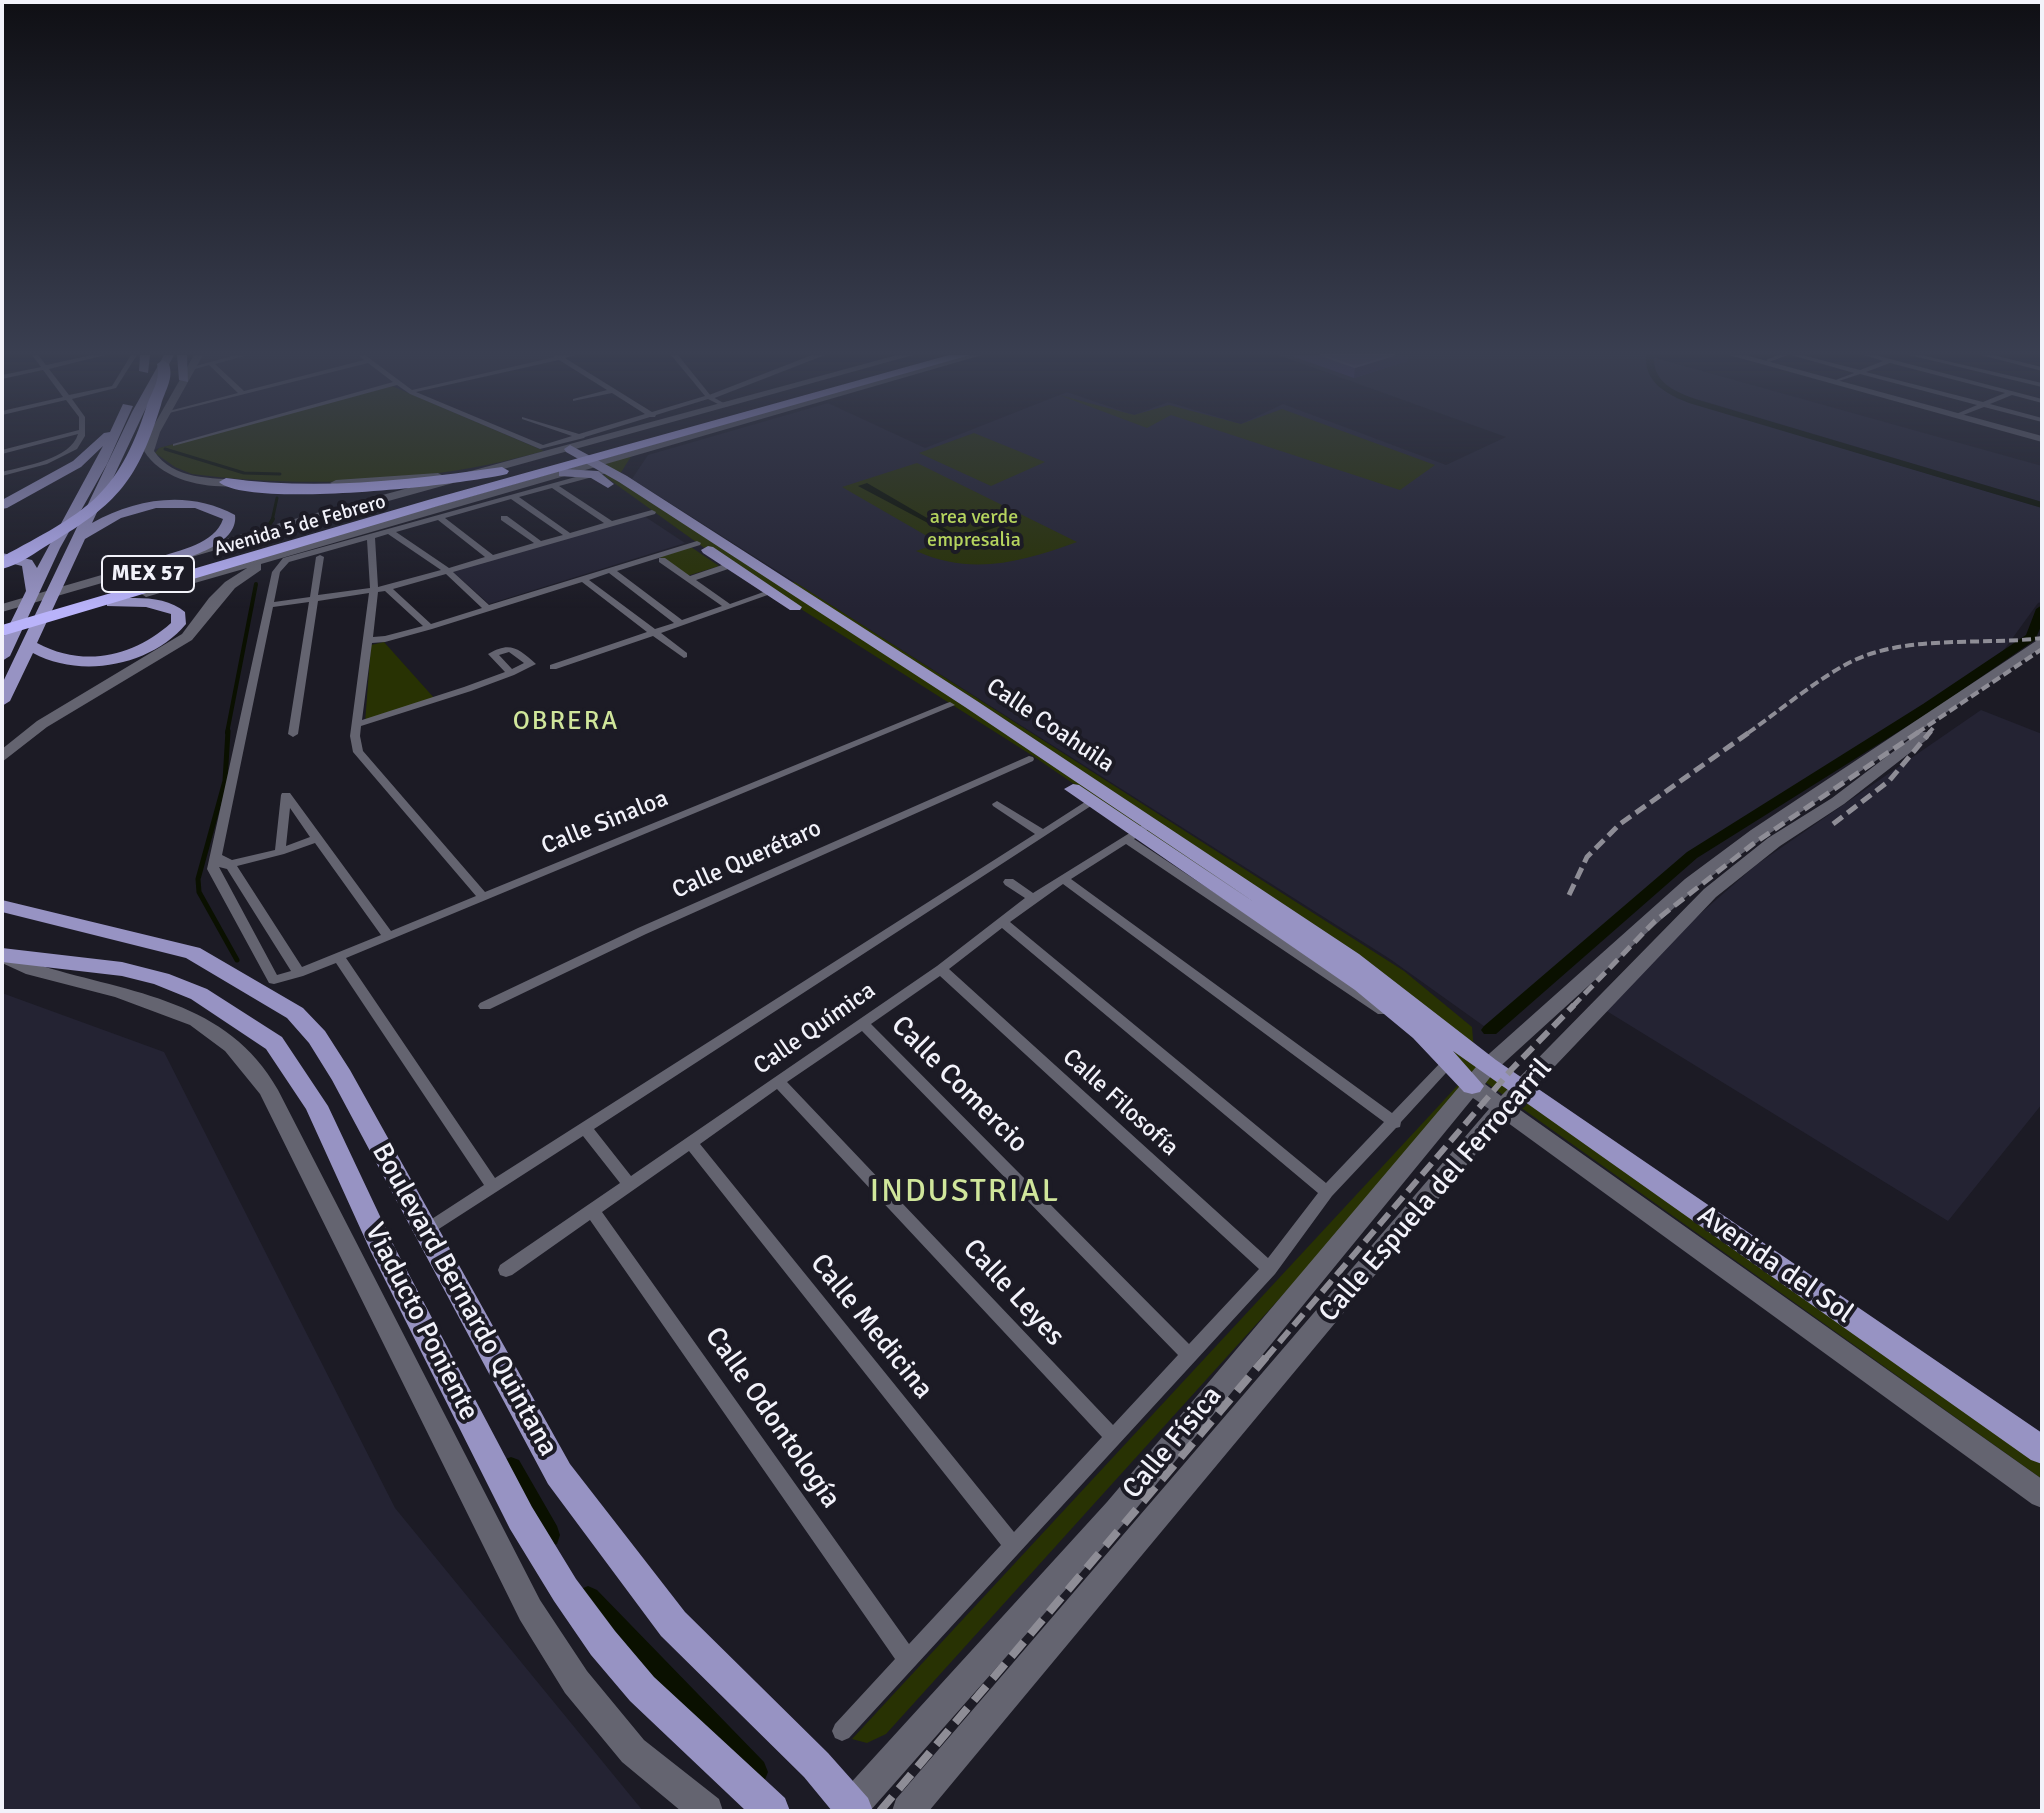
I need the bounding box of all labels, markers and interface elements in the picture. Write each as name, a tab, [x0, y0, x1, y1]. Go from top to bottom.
street label: Avenida 5 de Febrero	[212, 490, 388, 562]
park label: area verde empresalia	[927, 506, 1021, 553]
road number: MEX 57	[102, 556, 194, 592]
street label: Calle Coahuila	[981, 673, 1119, 779]
district label: OBRERA	[513, 706, 619, 738]
street label: Calle Sinaloa	[538, 785, 672, 861]
street label: Calle Querétaro	[668, 814, 826, 906]
street label: Calle Química	[749, 977, 881, 1081]
street label: Calle Comercio	[884, 1010, 1034, 1160]
street label: Calle Filosofía	[1056, 1043, 1184, 1163]
street label: Calle Espuela del Ferrocarril	[1313, 1053, 1559, 1329]
street label: Boulevard Bernardo Quintana	[364, 1138, 564, 1462]
district label: INDUSTRIAL	[870, 1174, 1060, 1212]
street label: Avenida del Sol	[1691, 1199, 1859, 1331]
street label: Viaducto Poniente	[357, 1218, 485, 1426]
street label: Calle Leyes	[955, 1233, 1071, 1353]
street label: Calle Medicina	[802, 1248, 940, 1406]
street label: Calle Odontología	[697, 1321, 847, 1515]
street label: Calle Física	[1116, 1380, 1230, 1506]

